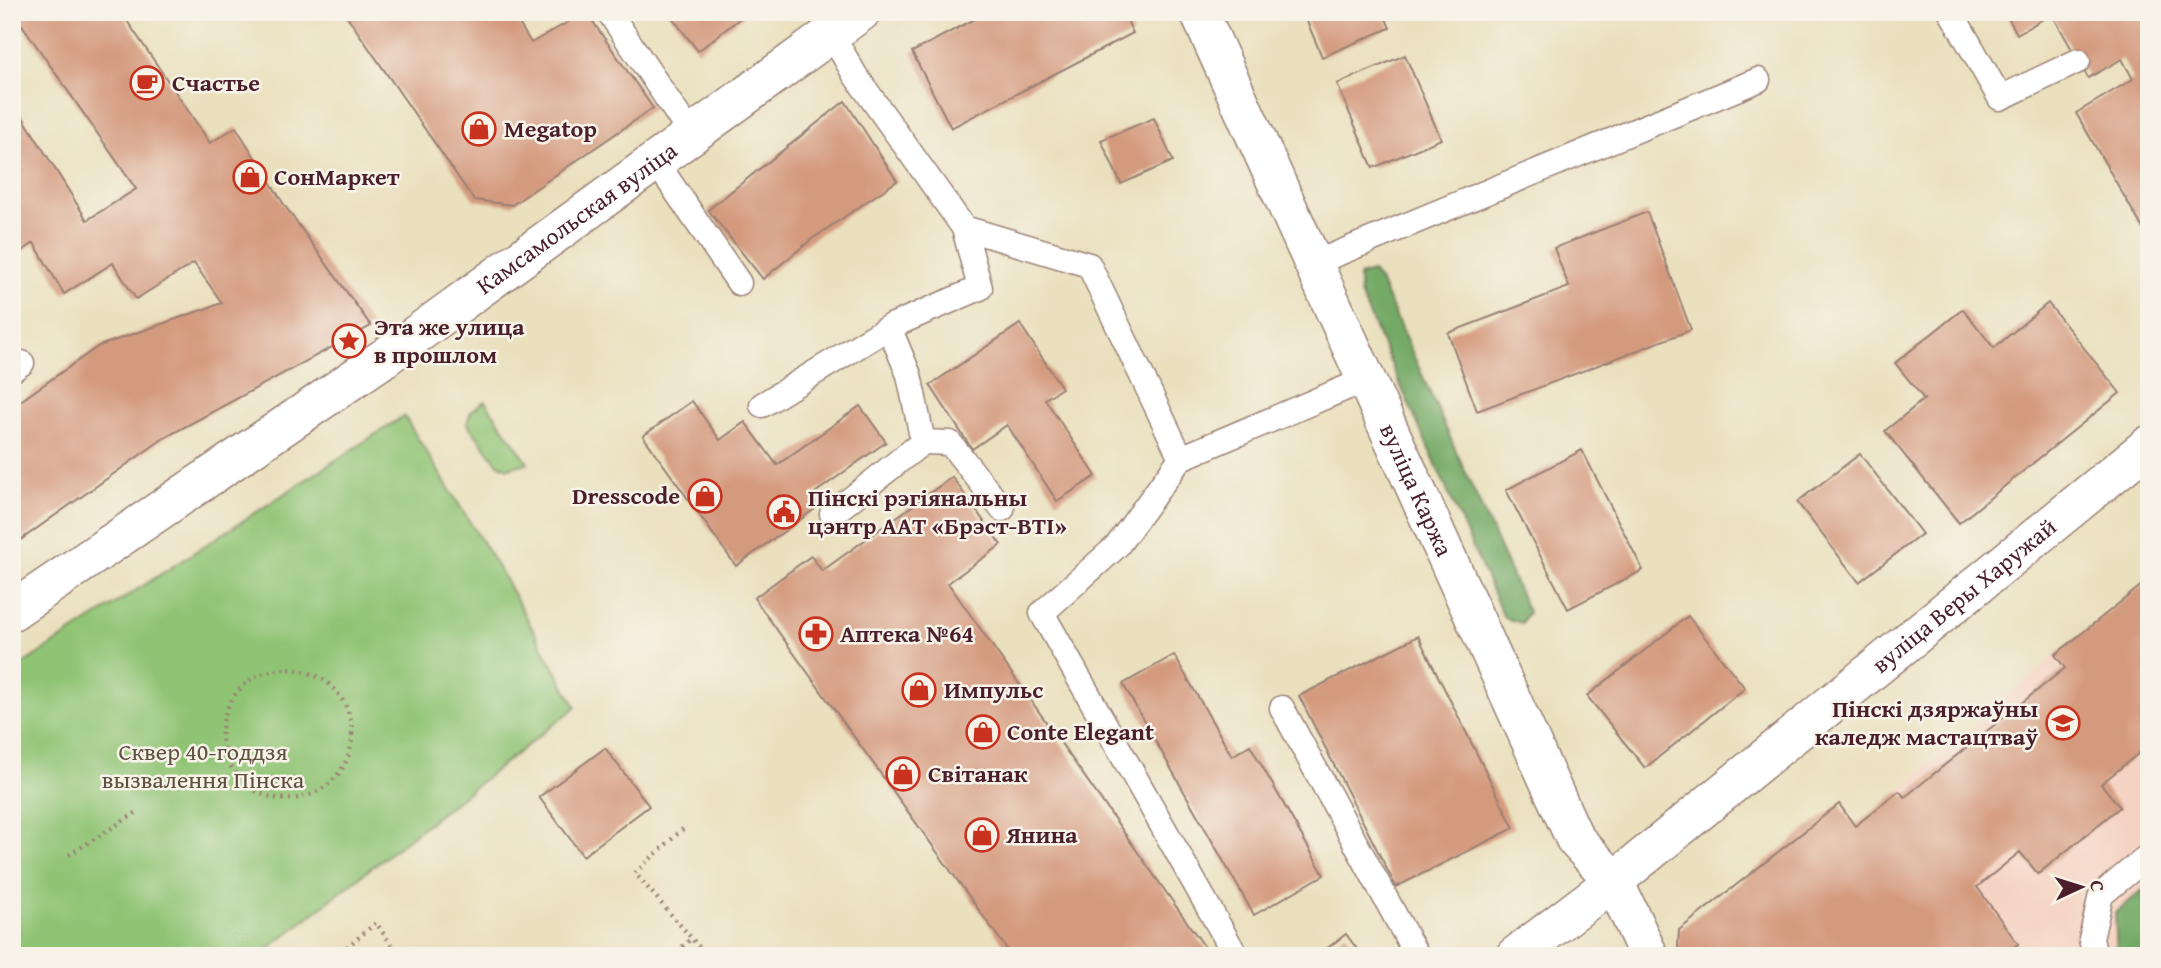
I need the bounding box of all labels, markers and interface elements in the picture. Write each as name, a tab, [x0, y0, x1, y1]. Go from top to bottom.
cafe icon: Счастье	[128, 64, 166, 102]
place label: Счастье	[172, 65, 260, 100]
shop icon: Megatop	[460, 110, 498, 148]
place label: Megatop	[504, 111, 597, 146]
street label: Камсамольская вуліца	[469, 133, 685, 303]
shop icon: СонМаркет	[231, 158, 269, 196]
place label: СонМаркет	[274, 159, 400, 194]
place label: Эта же улица в прошлом	[374, 309, 525, 372]
place icon: Эта же улица в прошлом	[330, 322, 368, 360]
street label: вуліца Каржа	[1371, 418, 1462, 562]
shop icon: Dresscode	[686, 477, 724, 515]
place label: Dresscode	[572, 478, 680, 513]
place label: Пінскі рэгіянальны цэнтр ААТ «Брэст-ВТІ»	[808, 480, 1067, 543]
public building icon: Пінскі рэгіянальны цэнтр ААТ «Брэст-ВТІ»	[765, 493, 803, 531]
street label: вуліца Веры Харужай	[1864, 509, 2064, 681]
pharmacy icon: Аптека №64	[797, 615, 835, 653]
place label: Аптека №64	[840, 616, 974, 651]
shop icon: Импульс	[900, 671, 938, 709]
place label: Импульс	[944, 672, 1043, 707]
place label: Пінскі дзяржаўны каледж мастацтваў	[1815, 691, 2038, 754]
school or university icon: Пінскі дзяржаўны каледж мастацтваў	[2044, 704, 2082, 742]
shop icon: Conte Elegant	[964, 713, 1002, 751]
place label: Conte Elegant	[1007, 714, 1154, 749]
park label: Сквер 40-годдзя вызвалення Пінска	[102, 734, 305, 797]
shop icon: Світанак	[884, 755, 922, 793]
place label: Світанак	[928, 756, 1028, 791]
shop icon: Янина	[963, 816, 1001, 854]
place label: Янина	[1005, 817, 1078, 852]
north arrow	[2046, 852, 2116, 922]
text: С	[2084, 879, 2112, 892]

